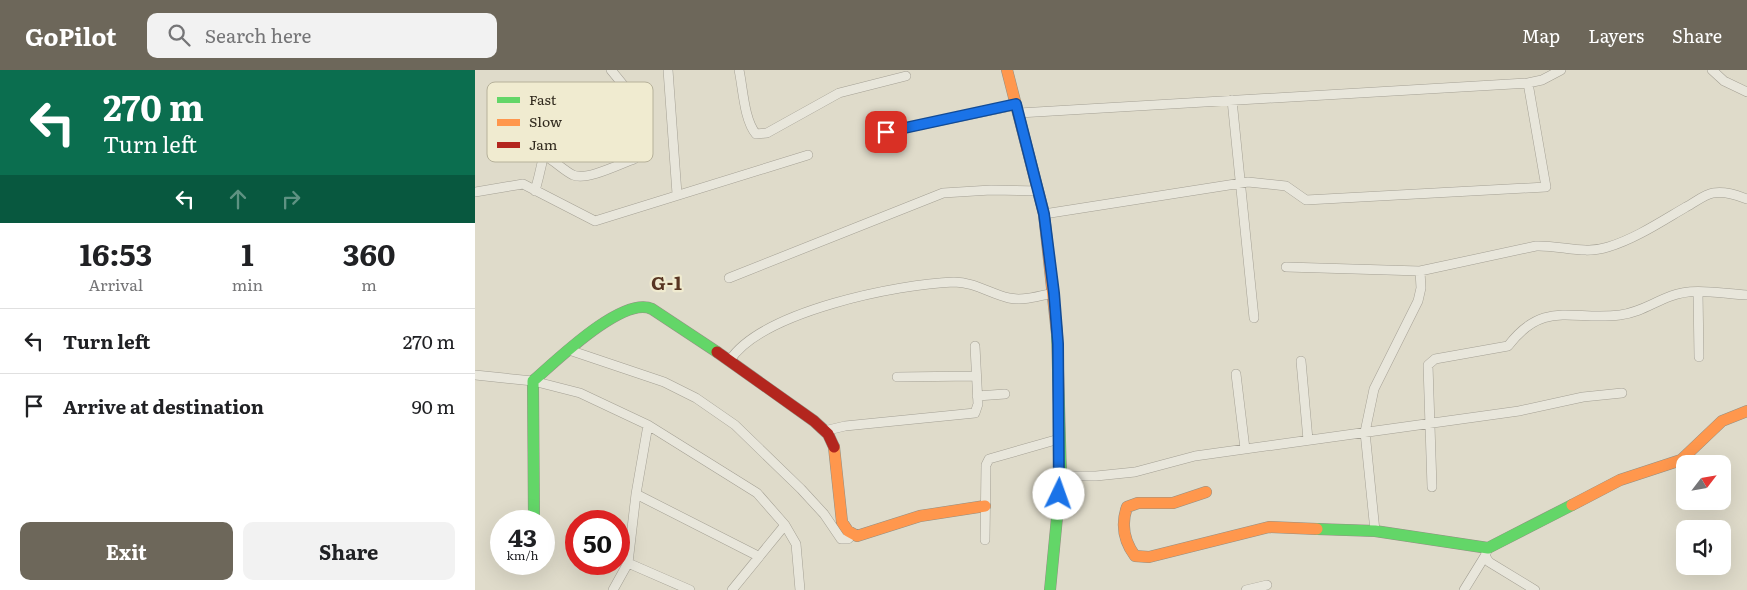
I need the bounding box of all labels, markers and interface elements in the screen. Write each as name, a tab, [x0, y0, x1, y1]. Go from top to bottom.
search box	[147, 13, 497, 58]
text: GoPilot	[25, 18, 117, 53]
icon: search	[165, 21, 193, 49]
text: Search here	[205, 21, 311, 49]
text: Map	[1522, 22, 1560, 49]
text: Layers	[1588, 22, 1644, 49]
text: Share	[1672, 22, 1722, 49]
text: 270 m	[103, 80, 204, 132]
legend	[487, 82, 653, 162]
text: Fast	[529, 89, 557, 109]
icon: left	[20, 90, 85, 155]
text: Slow	[529, 111, 562, 131]
pin	[865, 111, 907, 153]
icon: arrive	[872, 118, 900, 146]
text: Turn left	[103, 127, 197, 160]
text: Jam	[529, 134, 558, 154]
icon: left	[171, 185, 199, 213]
icon: ahead	[224, 185, 252, 213]
icon: right	[277, 185, 305, 213]
text: 16:53	[80, 231, 152, 275]
text: 1	[241, 231, 254, 275]
text: 360	[343, 231, 395, 275]
district label: G-1	[651, 268, 683, 296]
text: Arrival	[89, 272, 143, 296]
text: min	[232, 272, 263, 296]
text: m	[361, 272, 377, 296]
icon: left	[20, 327, 48, 355]
text: Turn left	[63, 327, 150, 355]
text: 270 m	[403, 327, 455, 355]
icon: arrive	[20, 392, 48, 420]
text: Arrive at destination	[63, 392, 264, 420]
text: 90 m	[412, 392, 455, 420]
north arrow	[1676, 455, 1731, 510]
map controls	[1676, 455, 1731, 575]
position arrow	[1032, 467, 1084, 519]
speed limit sign: 50	[565, 510, 630, 575]
text: 43	[508, 518, 537, 555]
button: sound	[1676, 520, 1731, 575]
button: Exit	[20, 522, 233, 580]
button: Share	[243, 522, 455, 580]
text: km/h	[507, 546, 538, 564]

